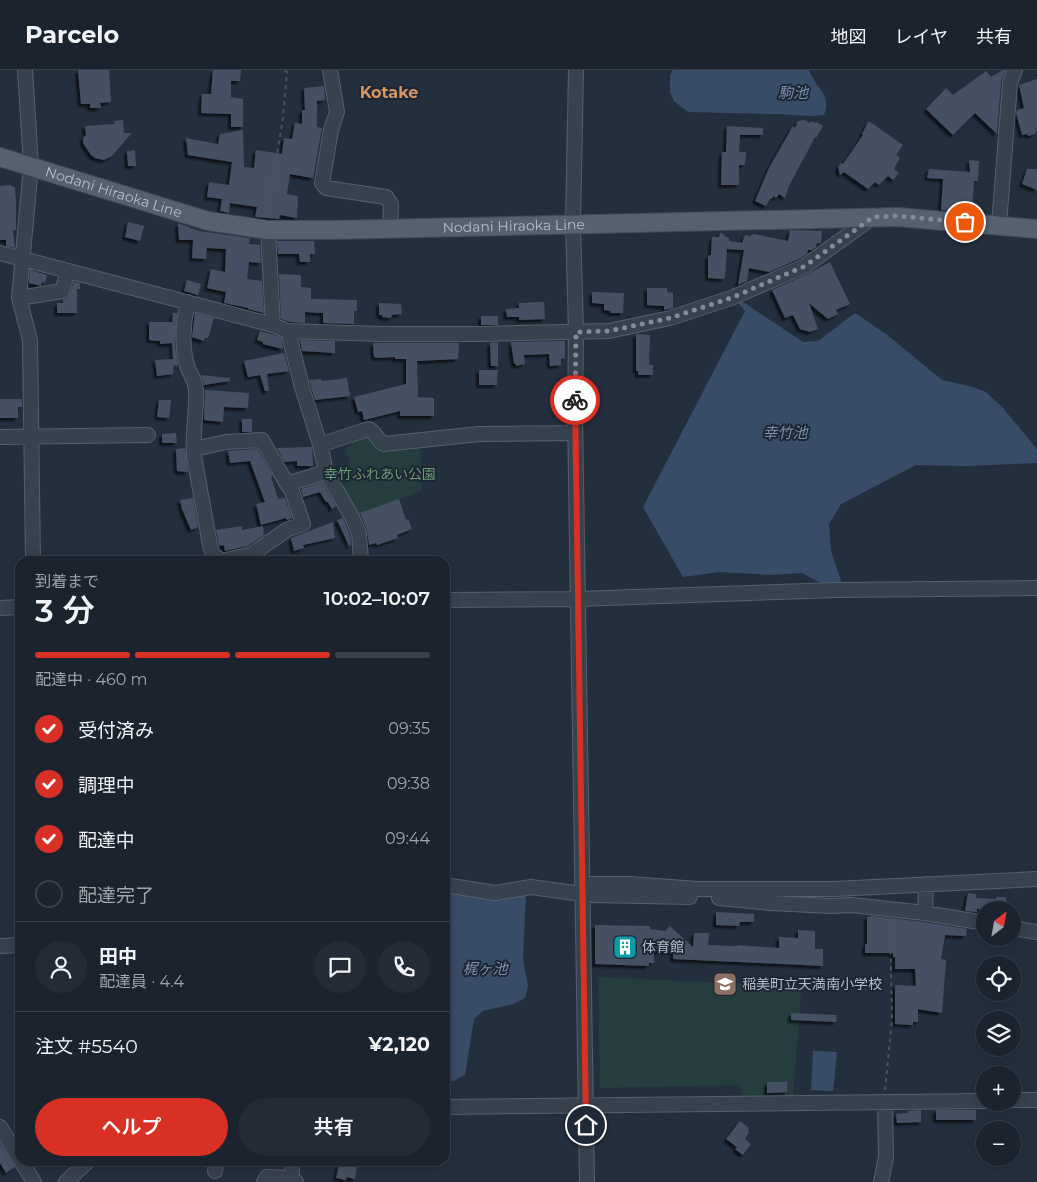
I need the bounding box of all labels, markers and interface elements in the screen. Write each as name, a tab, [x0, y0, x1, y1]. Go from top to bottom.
text: Parcelo	[25, 20, 119, 49]
text: 地図	[831, 26, 867, 48]
text: レイヤ	[895, 26, 948, 48]
text: 共有	[976, 26, 1012, 48]
district label: Kotake	[360, 83, 418, 102]
water label: 駒池	[778, 83, 810, 102]
street label: Nodani Hiraoka Line	[43, 162, 184, 222]
pin	[944, 201, 986, 243]
icon: bag	[951, 208, 979, 236]
street label: Nodani Hiraoka Line	[442, 215, 585, 236]
courier	[550, 375, 600, 425]
icon: bike	[561, 386, 589, 414]
water label: 幸竹池	[762, 423, 809, 442]
park label: 幸竹ふれあい公園	[324, 465, 436, 483]
text: 到着まで	[35, 572, 99, 591]
text: 10:02–10:07	[324, 587, 430, 610]
text: 3 分	[35, 591, 94, 630]
text: 配達中 · 460 m	[35, 670, 148, 689]
icon: check	[35, 715, 63, 743]
text: 受付済み	[78, 719, 154, 742]
text: 09:35	[388, 719, 430, 738]
icon: check	[35, 770, 63, 798]
text: 調理中	[78, 774, 135, 797]
text: 09:38	[387, 774, 430, 793]
icon: check	[35, 825, 63, 853]
text: 配達中	[78, 829, 135, 852]
text: 09:44	[385, 829, 430, 848]
text: 配達完了	[78, 884, 154, 907]
north arrow	[976, 901, 1021, 946]
map controls	[976, 901, 1021, 1166]
building icon: 体育館	[612, 934, 638, 960]
place label: 体育館	[642, 938, 684, 956]
button: person	[35, 941, 87, 993]
button: chat	[314, 941, 366, 993]
button: phone	[378, 941, 430, 993]
text: 田中	[99, 945, 137, 968]
button: locate	[976, 956, 1021, 1001]
water label: 梶ヶ池	[462, 959, 509, 978]
school or university icon: 稲美町立天満南小学校	[712, 971, 738, 997]
text: 配達員 · 4.4	[99, 972, 184, 991]
place label: 稲美町立天満南小学校	[742, 975, 882, 993]
button: layers	[976, 1011, 1021, 1056]
text: ¥2,120	[368, 1033, 430, 1056]
text: 注文 #5540	[35, 1035, 138, 1058]
button: +	[976, 1066, 1021, 1111]
button: ヘルプ	[35, 1098, 228, 1156]
button: 共有	[238, 1098, 430, 1156]
pin	[565, 1104, 607, 1146]
icon: home	[572, 1111, 600, 1139]
button: −	[976, 1121, 1021, 1166]

